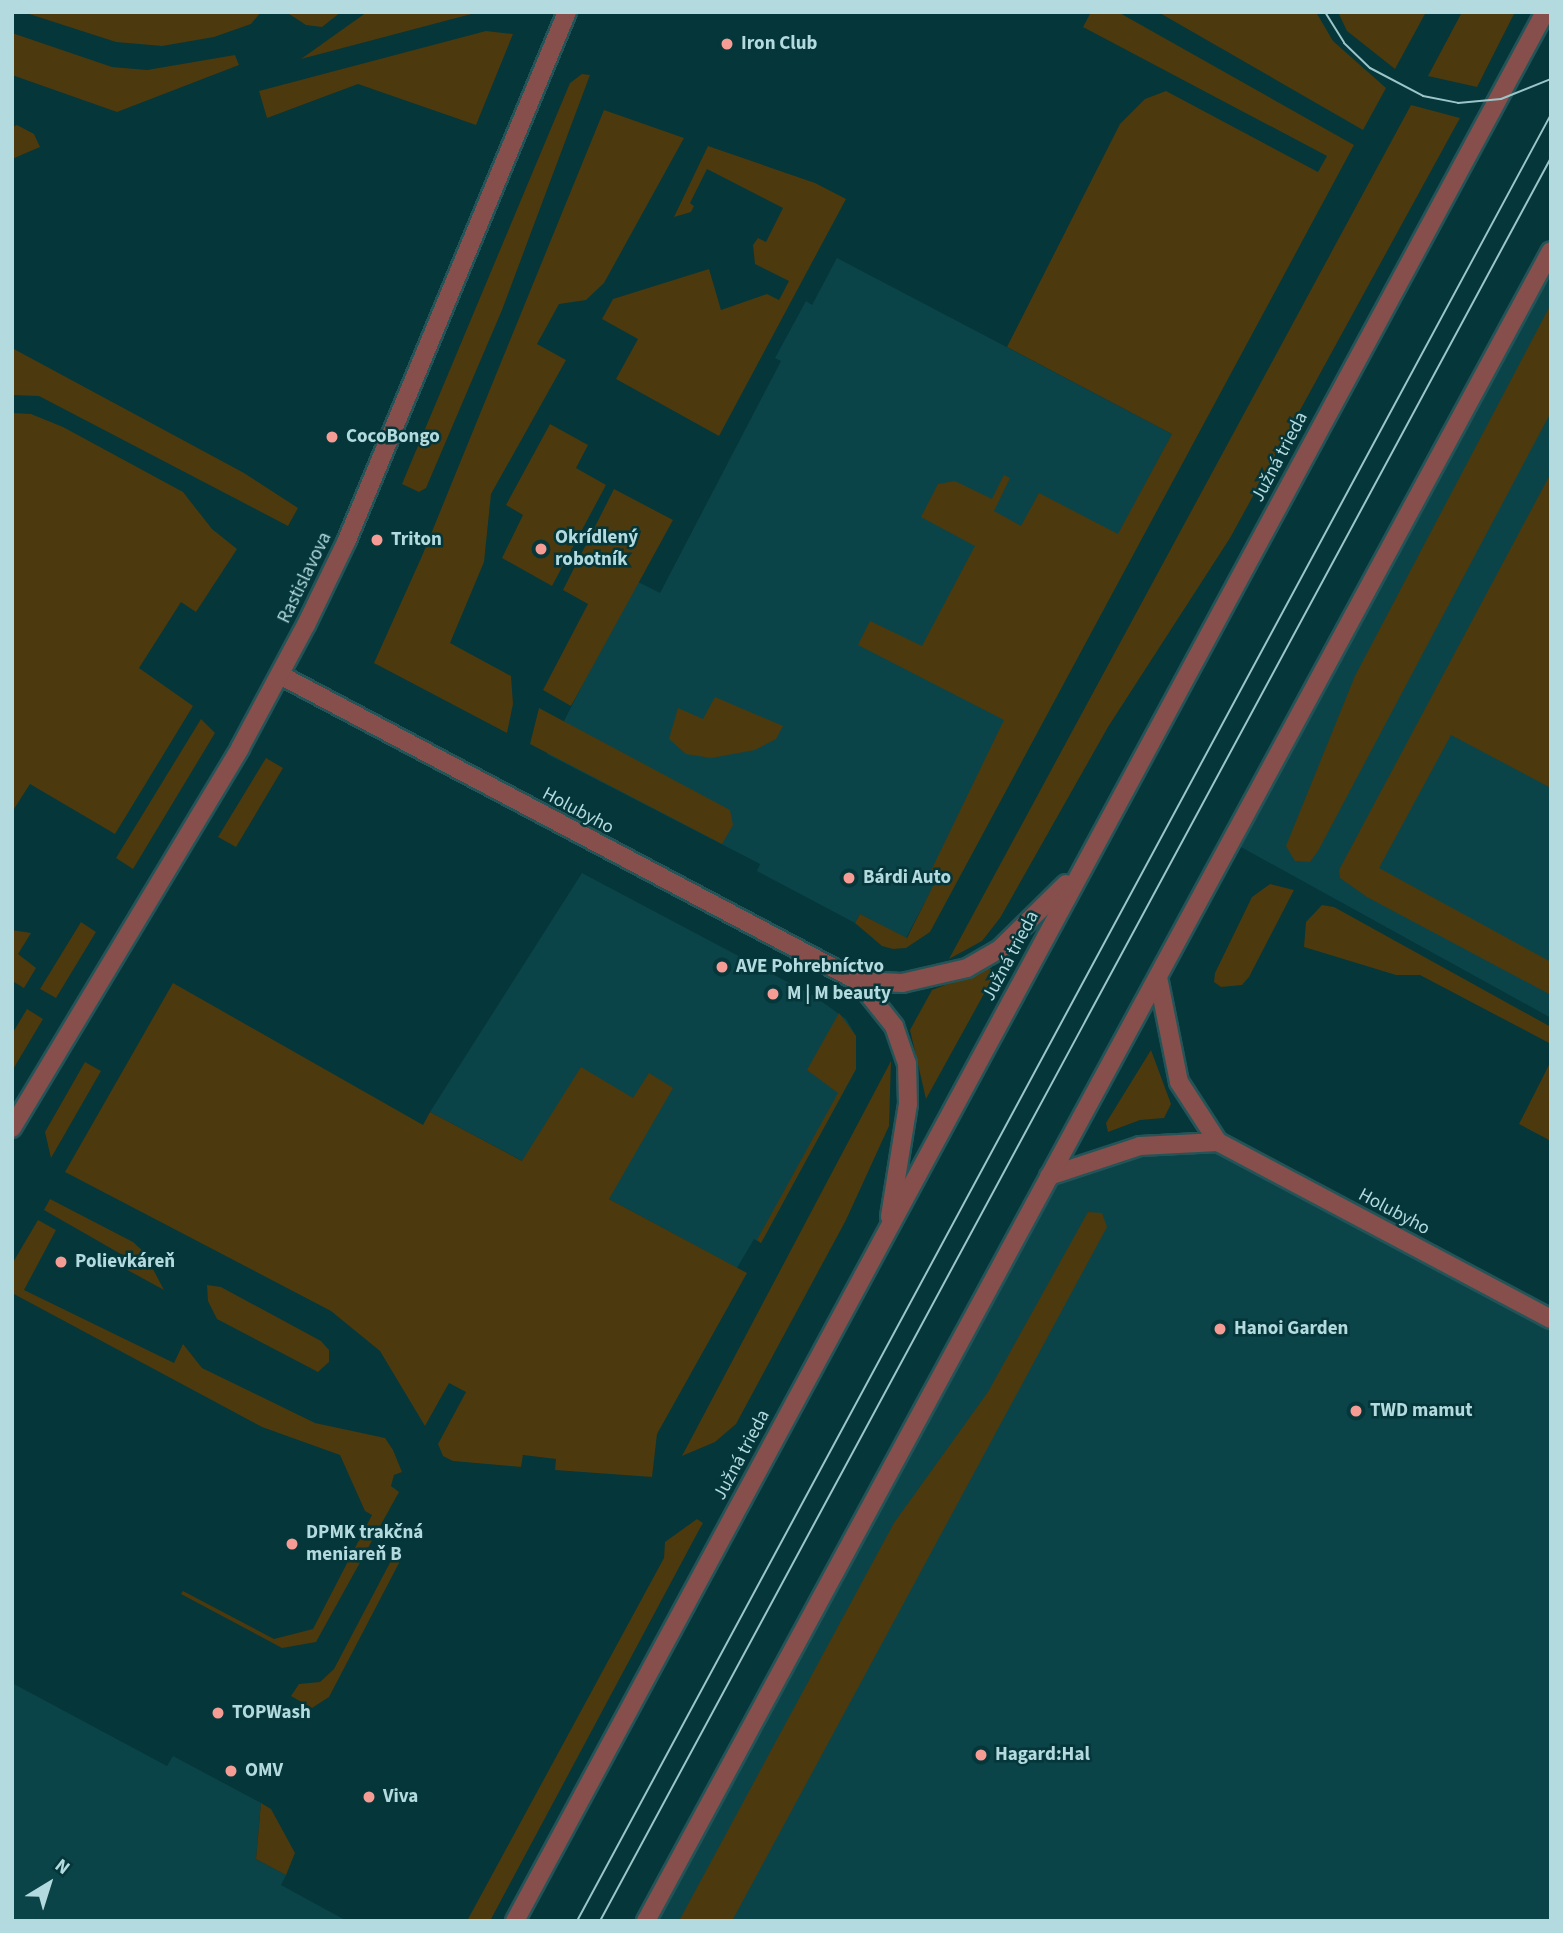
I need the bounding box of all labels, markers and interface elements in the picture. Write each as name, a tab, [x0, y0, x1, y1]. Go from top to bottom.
place label: Iron Club	[741, 33, 817, 55]
marker: Iron Club	[719, 36, 735, 52]
street label: Južná trieda	[1247, 408, 1313, 506]
place label: CocoBongo	[346, 426, 440, 448]
marker: CocoBongo	[324, 429, 340, 445]
place label: Okrídlený robotník	[555, 527, 638, 571]
street label: Rastislavova	[273, 529, 337, 627]
place label: Triton	[391, 529, 442, 551]
marker: Triton	[369, 532, 385, 548]
marker: Okrídlený robotník	[533, 541, 549, 557]
street label: Holubyho	[538, 783, 618, 839]
place label: Bárdi Auto	[863, 867, 951, 889]
marker: Bárdi Auto	[841, 870, 857, 886]
street label: Južná trieda	[978, 907, 1044, 1005]
place label: AVE Pohrebníctvo	[736, 956, 884, 978]
marker: AVE Pohrebníctvo	[714, 959, 730, 975]
place label: M | M beauty	[787, 983, 891, 1005]
marker: M | M beauty	[765, 986, 781, 1002]
street label: Holubyho	[1354, 1184, 1434, 1240]
place label: Polievkáreň	[75, 1251, 175, 1273]
marker: Polievkáreň	[53, 1254, 69, 1270]
place label: Hanoi Garden	[1234, 1318, 1348, 1340]
marker: Hanoi Garden	[1212, 1321, 1228, 1337]
place label: TWD mamut	[1370, 1400, 1473, 1422]
marker: TWD mamut	[1348, 1403, 1364, 1419]
street label: Južná trieda	[709, 1406, 775, 1504]
place label: DPMK trakčná meniareň B	[306, 1522, 423, 1566]
marker: DPMK trakčná meniareň B	[284, 1536, 300, 1552]
place label: TOPWash	[232, 1702, 311, 1724]
marker: TOPWash	[210, 1705, 226, 1721]
place label: Hagard:Hal	[995, 1744, 1090, 1766]
marker: Hagard:Hal	[973, 1747, 989, 1763]
place label: OMV	[245, 1760, 283, 1782]
marker: OMV	[223, 1763, 239, 1779]
place label: Viva	[383, 1786, 418, 1808]
marker: Viva	[361, 1789, 377, 1805]
north arrow	[14, 1849, 84, 1919]
text: N	[49, 1853, 76, 1882]

